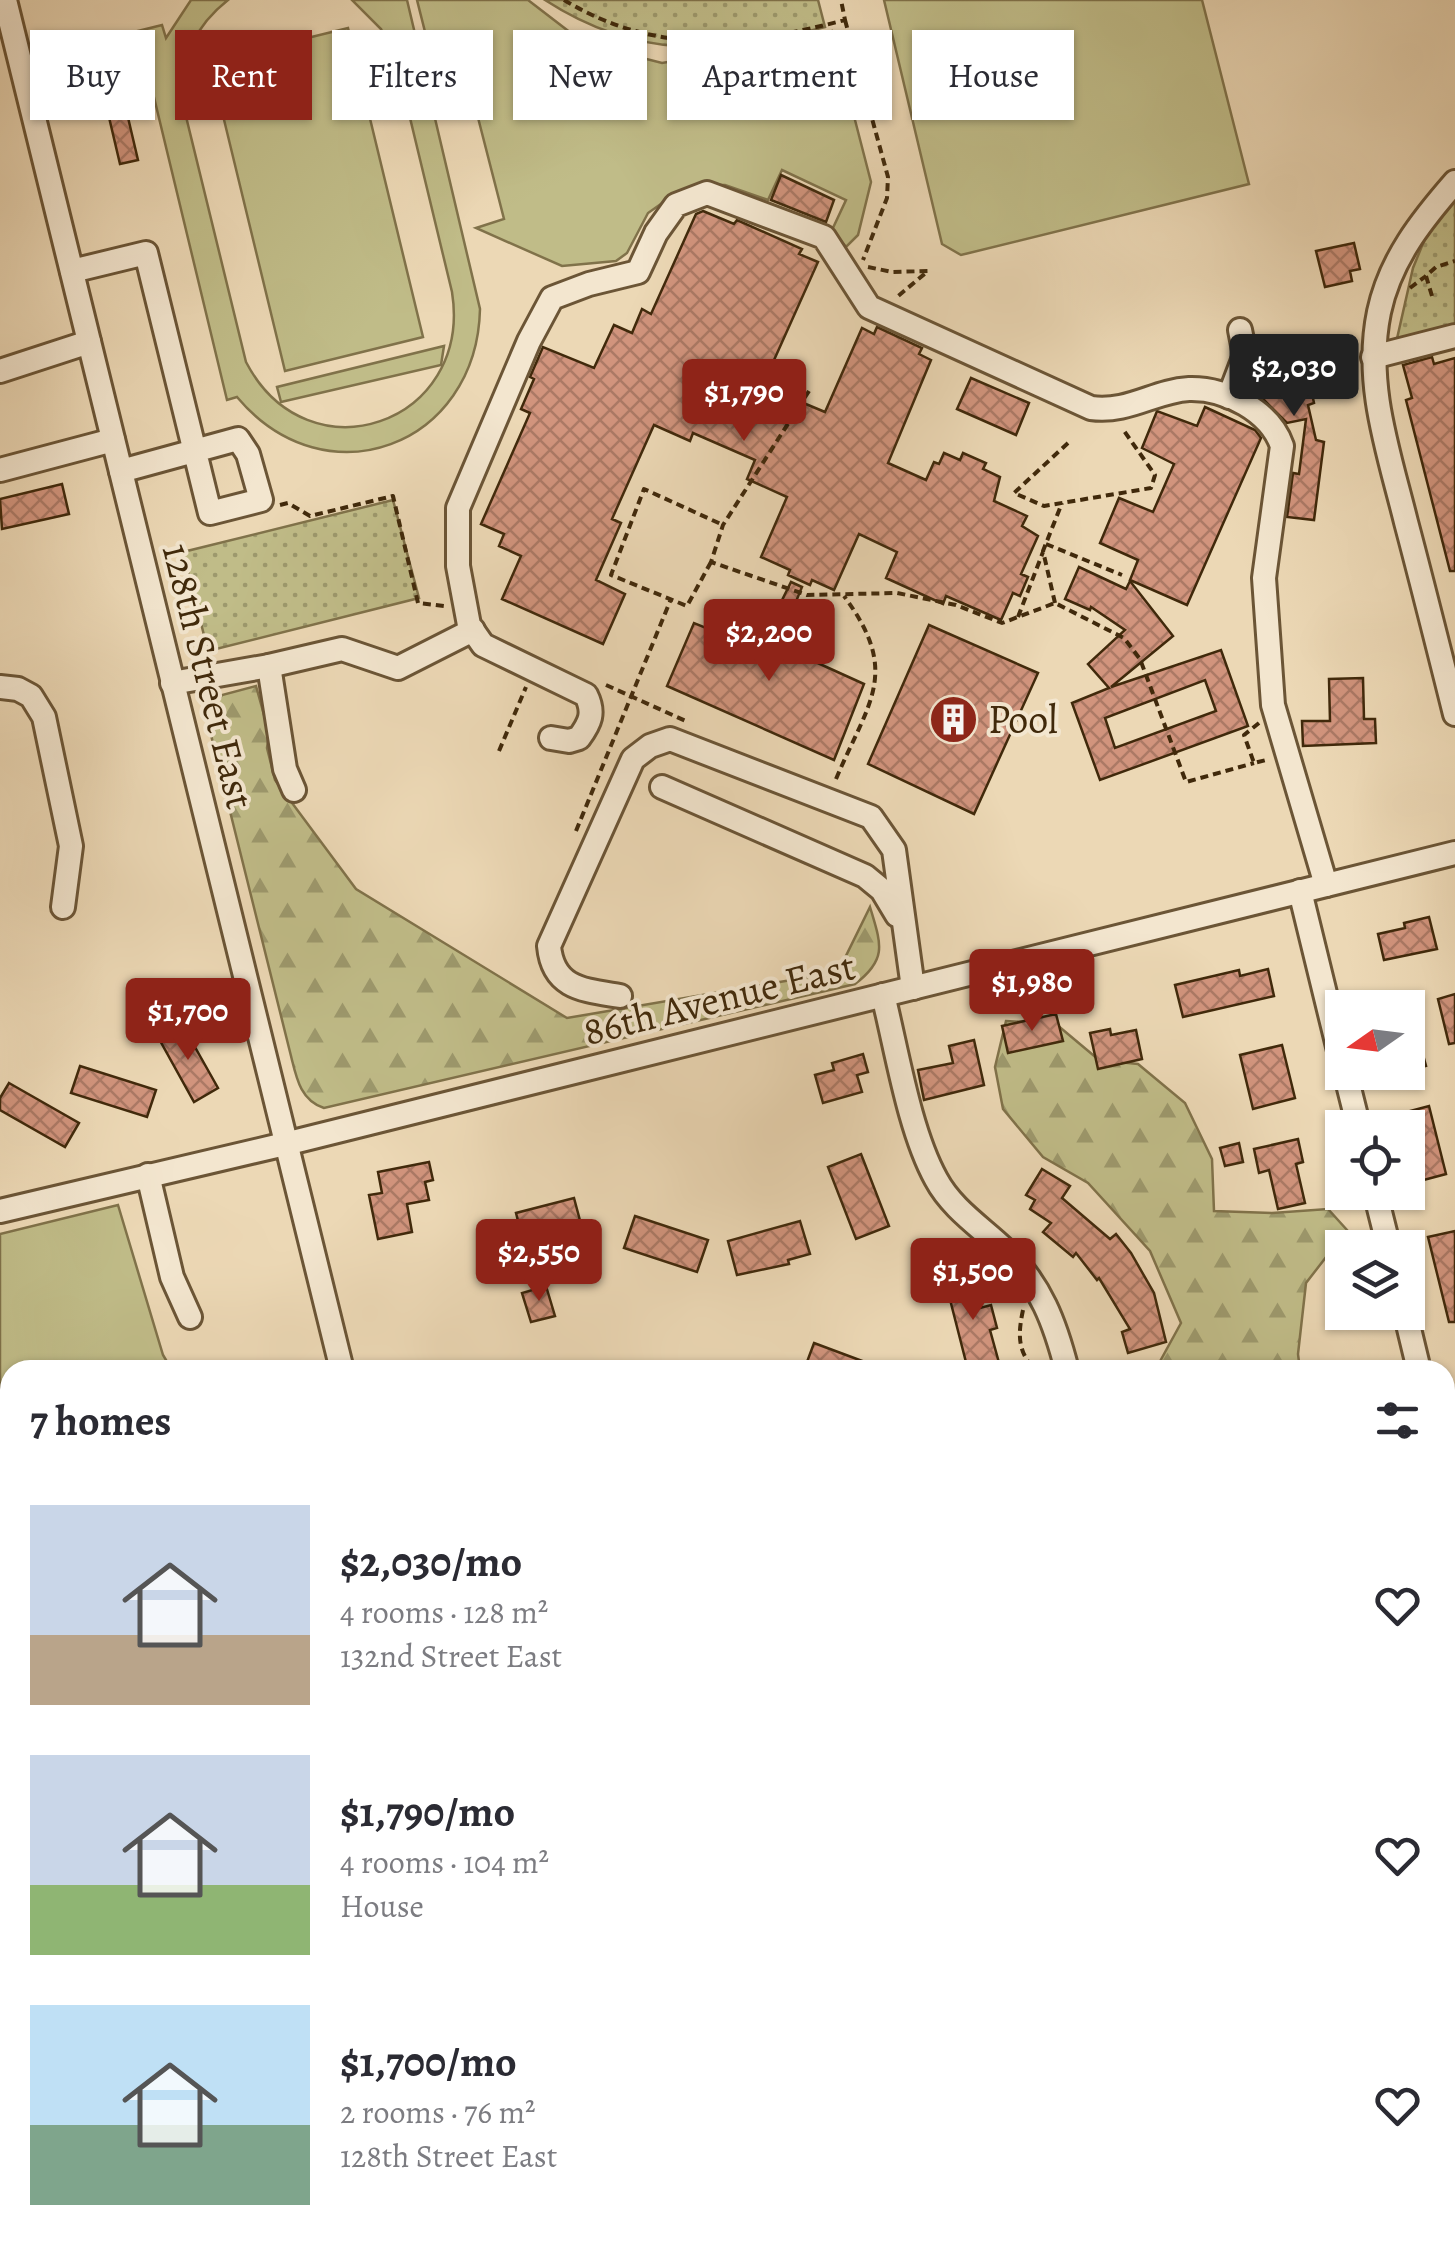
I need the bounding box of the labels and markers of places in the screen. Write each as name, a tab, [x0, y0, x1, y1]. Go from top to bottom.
pin: $2,030	[1213, 334, 1375, 419]
pin: $1,790	[663, 359, 825, 444]
pin: $2,200	[688, 599, 850, 684]
place label: Pool	[988, 692, 1058, 747]
building icon: Pool	[927, 693, 979, 745]
pin: $1,980	[951, 949, 1113, 1034]
pin: $1,700	[107, 978, 269, 1063]
pin: $2,550	[458, 1219, 620, 1304]
pin: $1,500	[892, 1238, 1054, 1323]

